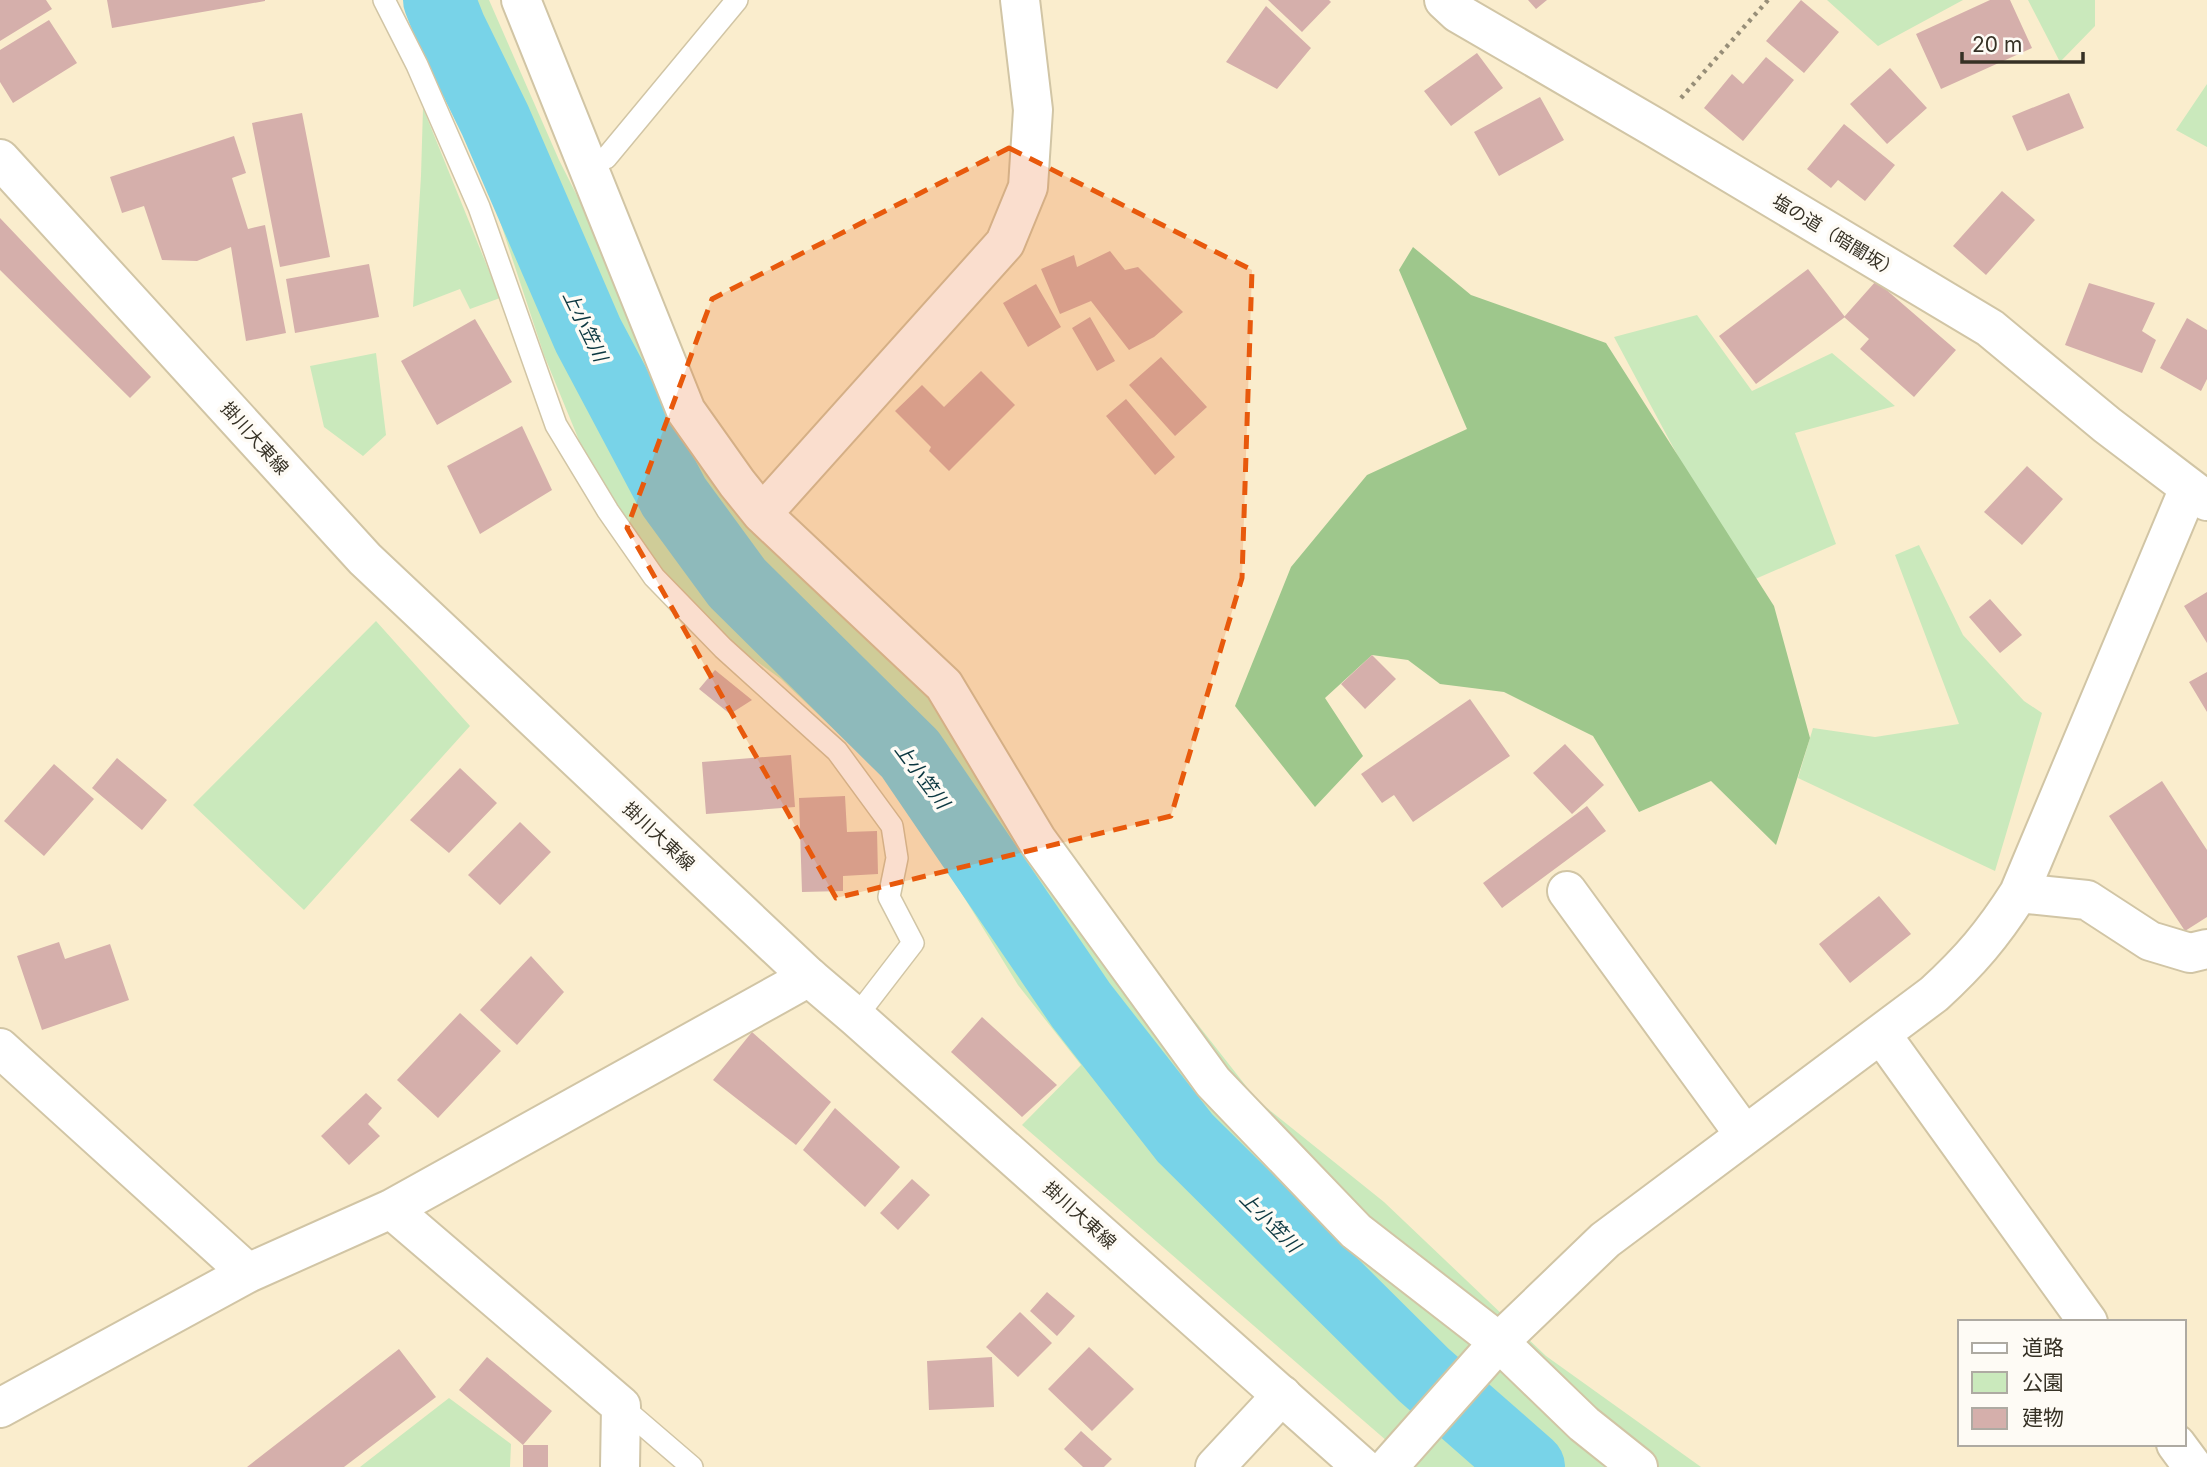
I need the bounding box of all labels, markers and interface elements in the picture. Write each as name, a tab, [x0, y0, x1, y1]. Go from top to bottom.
scale bar	[1962, 21, 2083, 65]
text: 20 m	[1972, 32, 2022, 57]
street label: 塩の道（暗闇坂）	[1769, 190, 1903, 282]
water label: 上小笠川	[558, 287, 613, 367]
street label: 掛川大東線	[217, 398, 293, 478]
water label: 上小笠川	[890, 739, 955, 815]
street label: 掛川大東線	[619, 798, 699, 874]
street label: 掛川大東線	[1040, 1177, 1120, 1253]
water label: 上小笠川	[1235, 1187, 1306, 1258]
legend	[1958, 1320, 2186, 1446]
text: 道路	[2022, 1335, 2064, 1360]
text: 公園	[2022, 1370, 2064, 1395]
text: 建物	[2022, 1405, 2064, 1430]

